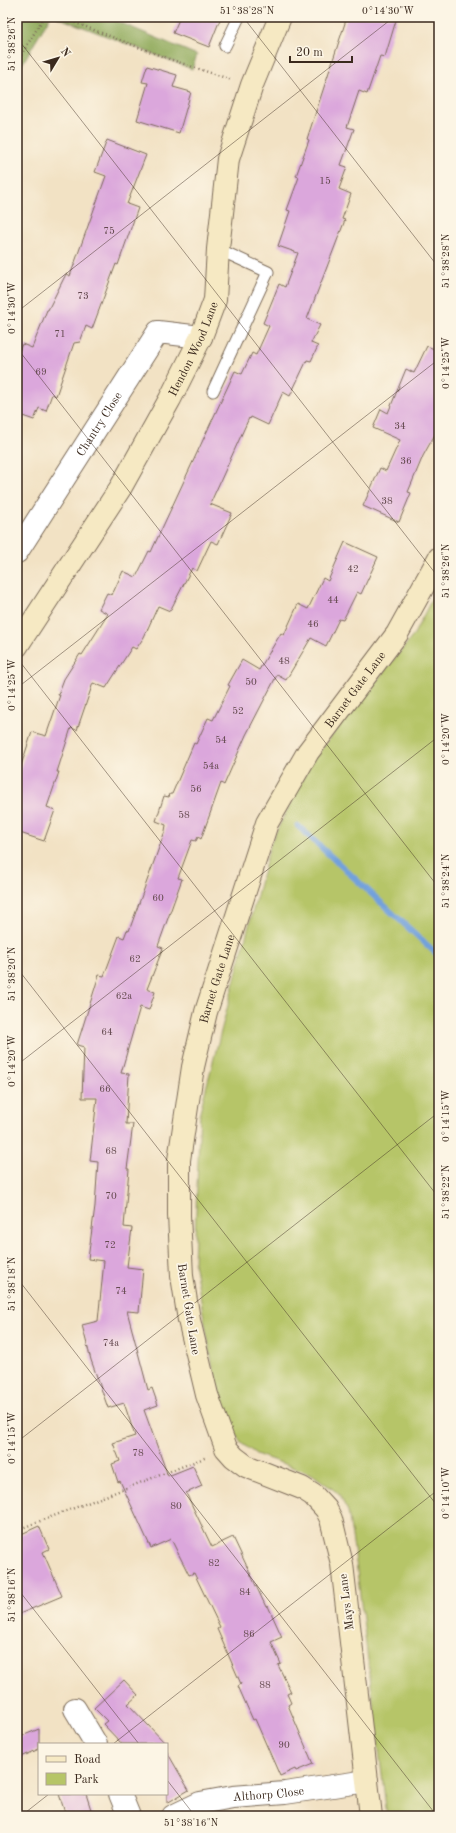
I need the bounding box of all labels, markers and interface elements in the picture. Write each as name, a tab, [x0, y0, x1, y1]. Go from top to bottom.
text: 51°38'28"N	[220, 6, 275, 16]
text: 0°14'30"W	[362, 6, 414, 16]
text: 51°38'26"N	[7, 16, 17, 71]
north arrow	[38, 38, 78, 78]
scale bar	[290, 38, 352, 64]
text: N	[58, 46, 72, 60]
text: 20 m	[296, 47, 323, 59]
house number: 15	[319, 176, 331, 186]
house number: 75	[103, 226, 115, 236]
text: 51°38'28"N	[441, 233, 451, 288]
text: 0°14'30"W	[7, 282, 17, 334]
house number: 73	[77, 291, 89, 301]
street label: Hendon Wood Lane	[167, 300, 221, 399]
house number: 71	[54, 329, 66, 339]
text: 0°14'25"W	[441, 337, 451, 389]
house number: 69	[35, 367, 47, 377]
street label: Chantry Close	[75, 390, 125, 459]
house number: 34	[394, 421, 406, 431]
house number: 36	[400, 456, 412, 466]
house number: 38	[381, 496, 393, 506]
text: 51°38'26"N	[441, 543, 451, 598]
house number: 42	[347, 564, 359, 574]
house number: 44	[327, 595, 339, 605]
house number: 46	[307, 619, 319, 629]
street label: Barnet Gate Lane	[323, 649, 389, 731]
house number: 48	[278, 656, 290, 666]
text: 0°14'25"W	[7, 659, 17, 711]
house number: 50	[245, 677, 257, 687]
house number: 52	[232, 706, 244, 716]
text: 0°14'20"W	[441, 713, 451, 765]
house number: 54	[215, 735, 227, 745]
house number: 54a	[203, 761, 219, 771]
house number: 56	[190, 784, 202, 794]
house number: 58	[178, 810, 190, 820]
text: 51°38'24"N	[441, 853, 451, 908]
house number: 60	[152, 893, 164, 903]
street label: Barnet Gate Lane	[199, 933, 238, 1025]
text: 51°38'20"N	[7, 946, 17, 1001]
house number: 62	[129, 954, 141, 964]
house number: 62a	[116, 991, 132, 1001]
house number: 64	[101, 1027, 113, 1037]
text: 0°14'20"W	[7, 1035, 17, 1087]
house number: 66	[99, 1084, 111, 1094]
text: 0°14'15"W	[441, 1090, 451, 1142]
house number: 68	[105, 1146, 117, 1156]
text: 51°38'22"N	[441, 1164, 451, 1219]
house number: 70	[105, 1191, 117, 1201]
house number: 72	[104, 1240, 116, 1250]
text: 51°38'18"N	[7, 1256, 17, 1311]
street label: Barnet Gate Lane	[175, 1263, 201, 1356]
house number: 74	[115, 1286, 127, 1296]
house number: 74a	[103, 1338, 119, 1348]
text: 0°14'15"W	[7, 1412, 17, 1464]
house number: 78	[132, 1448, 144, 1458]
text: 0°14'10"W	[441, 1467, 451, 1519]
house number: 80	[170, 1501, 182, 1511]
house number: 82	[208, 1558, 220, 1568]
text: 51°38'16"N	[7, 1567, 17, 1622]
street label: Mays Lane	[338, 1573, 356, 1631]
house number: 84	[239, 1587, 251, 1597]
house number: 86	[243, 1629, 255, 1639]
house number: 88	[259, 1680, 271, 1690]
house number: 90	[278, 1740, 290, 1750]
legend	[38, 1743, 168, 1795]
text: Road	[74, 1754, 101, 1766]
text: Park	[74, 1774, 99, 1786]
street label: Althorp Close	[232, 1785, 305, 1804]
text: 51°38'16"N	[164, 1818, 219, 1828]

